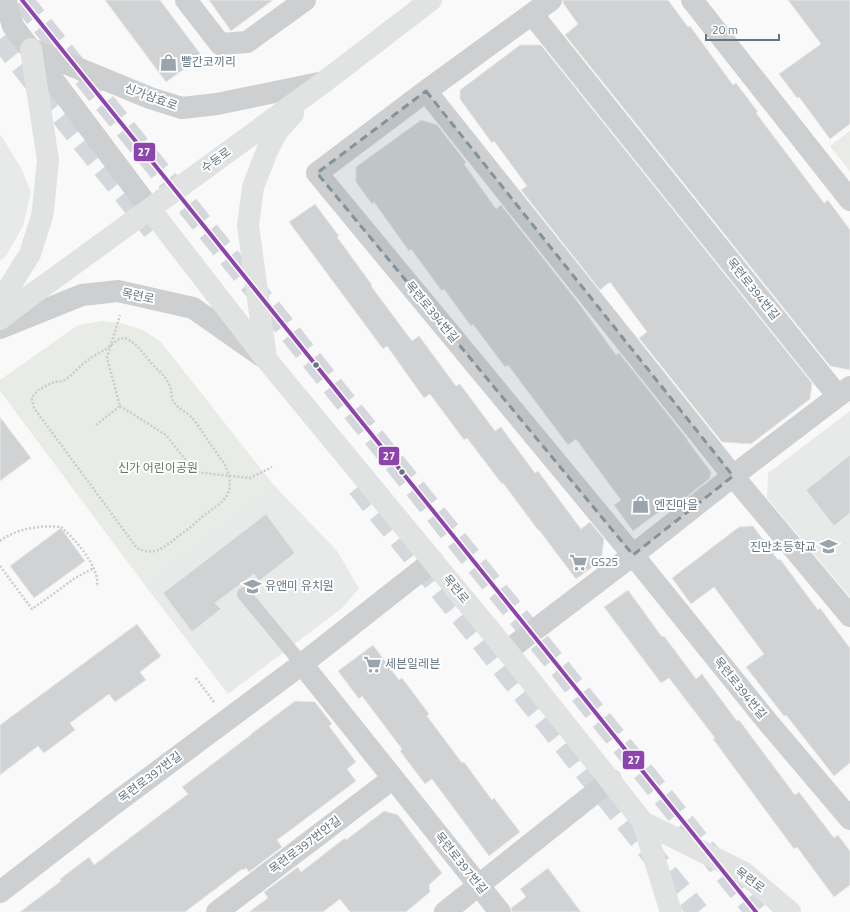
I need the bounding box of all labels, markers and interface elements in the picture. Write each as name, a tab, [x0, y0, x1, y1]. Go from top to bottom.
scale bar	[706, 16, 779, 42]
text: 20 m	[712, 20, 738, 39]
shop icon: 빨간코끼리	[158, 52, 178, 72]
place label: 빨간코끼리	[181, 52, 236, 71]
street label: 신가삼효로	[122, 78, 180, 115]
line badge: 27	[133, 142, 156, 162]
street label: 수등로	[197, 142, 235, 177]
text: 27	[138, 144, 150, 160]
street label: 목련로394번길	[722, 253, 784, 324]
street label: 목련로394번길	[401, 277, 464, 347]
street label: 목련로	[120, 283, 156, 308]
unlabelled marker	[311, 360, 321, 370]
line badge: 27	[378, 446, 400, 466]
text: 27	[383, 448, 395, 464]
park label: 신가 어린이공원	[118, 458, 198, 477]
unlabelled marker	[397, 467, 407, 477]
shop icon: 엔진마을	[631, 495, 651, 515]
place label: 엔진마을	[654, 495, 698, 514]
place label: 진만초등학교	[750, 537, 816, 556]
school or university icon: 진만초등학교	[819, 537, 839, 557]
supermarket icon: GS25	[568, 552, 588, 572]
place label: GS25	[591, 552, 619, 571]
street label: 목련로	[439, 570, 474, 608]
school or university icon: 유앤미 유치원	[242, 576, 262, 596]
place label: 유앤미 유치원	[265, 576, 334, 595]
street label: 목련로394번길	[709, 652, 771, 723]
supermarket icon: 세븐일레븐	[362, 654, 382, 674]
place label: 세븐일레븐	[385, 654, 440, 673]
street label: 목련로397번길	[114, 746, 186, 807]
line badge: 27	[622, 750, 645, 770]
text: 27	[628, 752, 640, 768]
street label: 목련로397번안길	[264, 811, 345, 878]
street label: 목련로397번길	[430, 827, 492, 898]
street label: 목련로	[731, 862, 769, 897]

